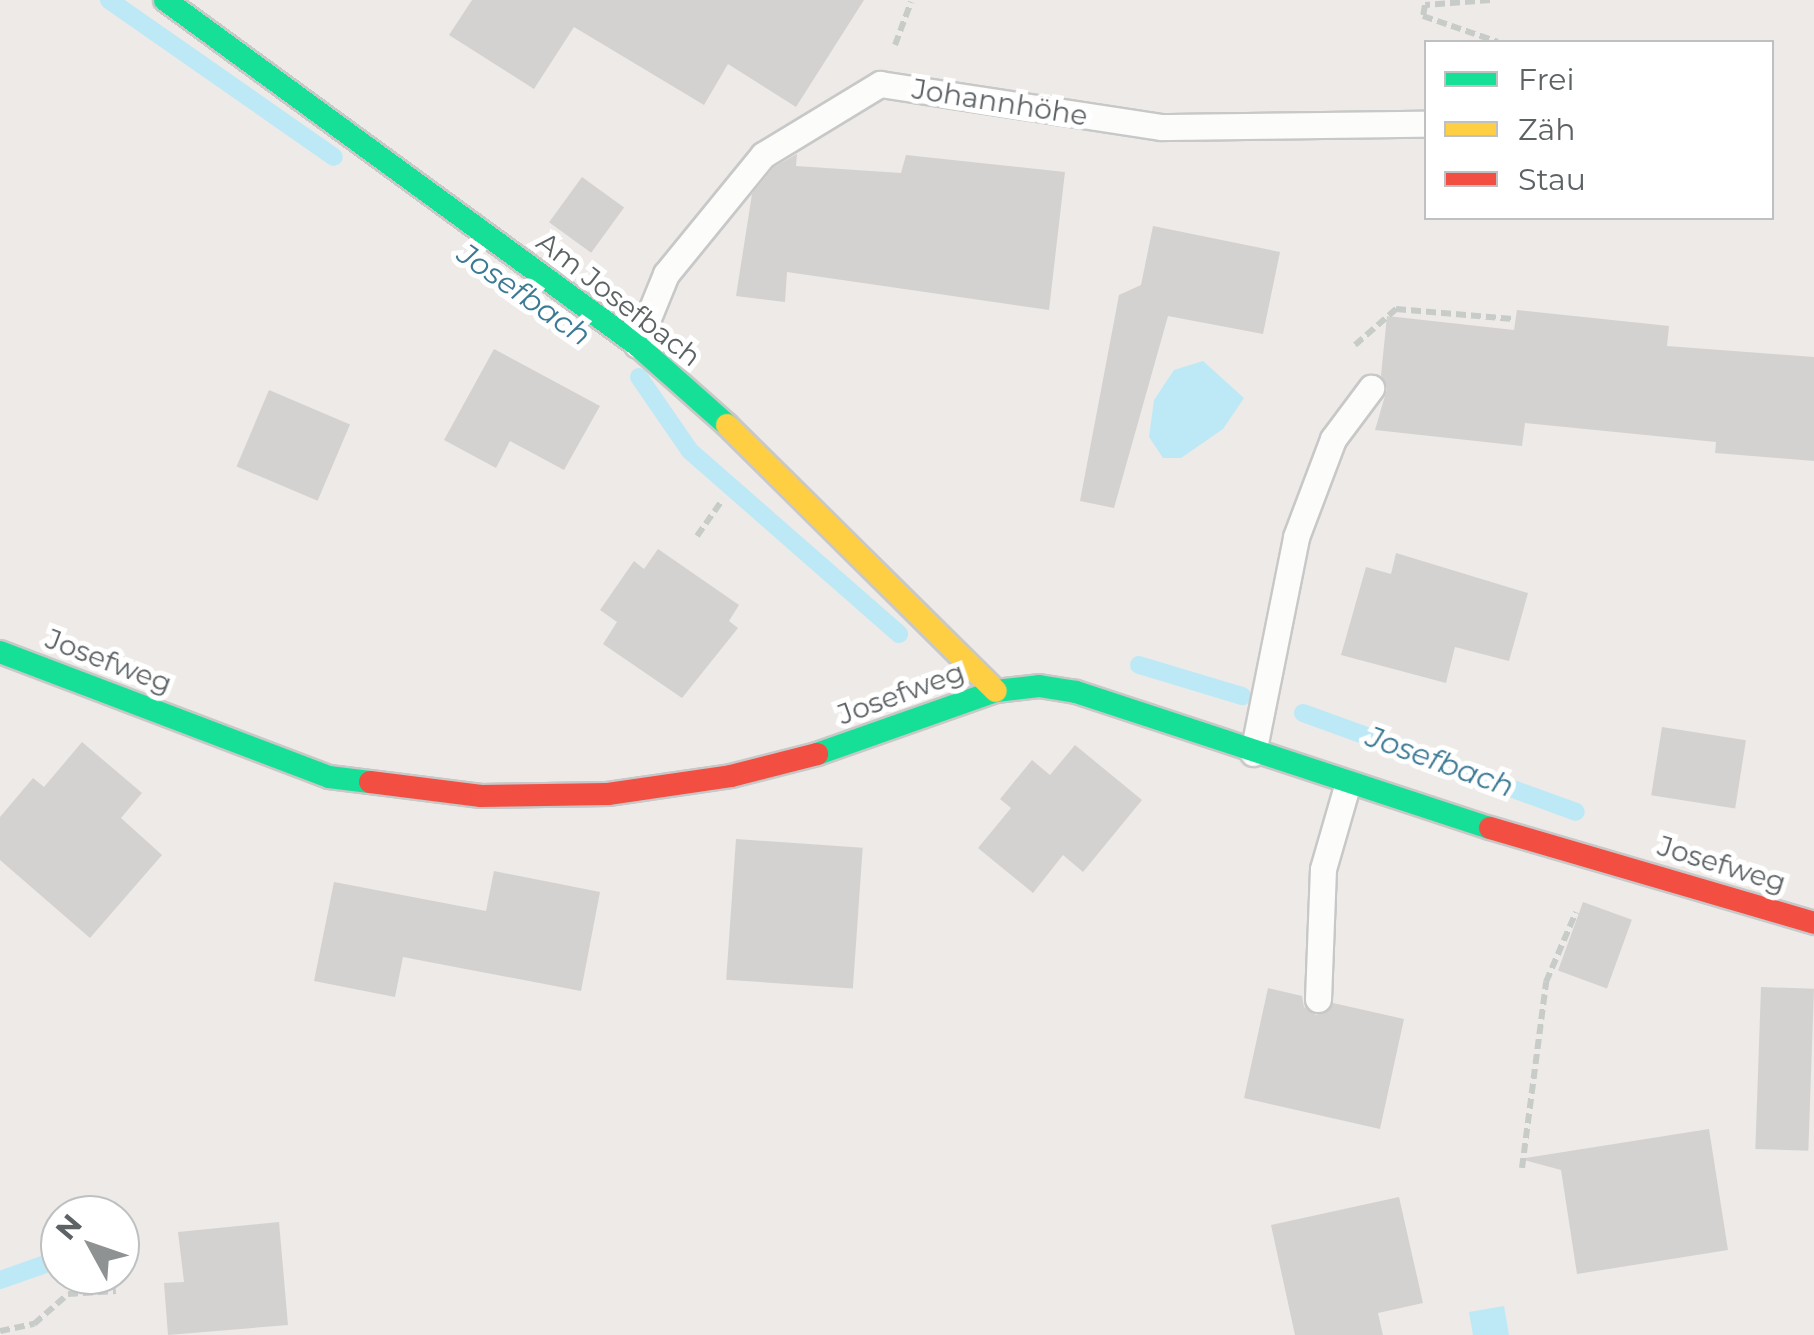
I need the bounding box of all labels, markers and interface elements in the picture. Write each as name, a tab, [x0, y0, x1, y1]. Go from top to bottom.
legend	[1424, 40, 1774, 220]
text: Frei	[1518, 61, 1575, 98]
street label: Johannhöhe	[910, 72, 1090, 132]
text: Zäh	[1518, 111, 1576, 148]
text: Stau	[1518, 161, 1586, 198]
street label: Am Josefbach	[530, 225, 708, 373]
water label: Josefbach	[451, 236, 597, 354]
street label: Josefweg	[41, 622, 177, 700]
street label: Josefweg	[833, 655, 969, 731]
water label: Josefbach	[1361, 719, 1519, 805]
street label: Josefweg	[1654, 829, 1790, 899]
north arrow	[40, 1195, 140, 1295]
text: N	[48, 1207, 89, 1247]

